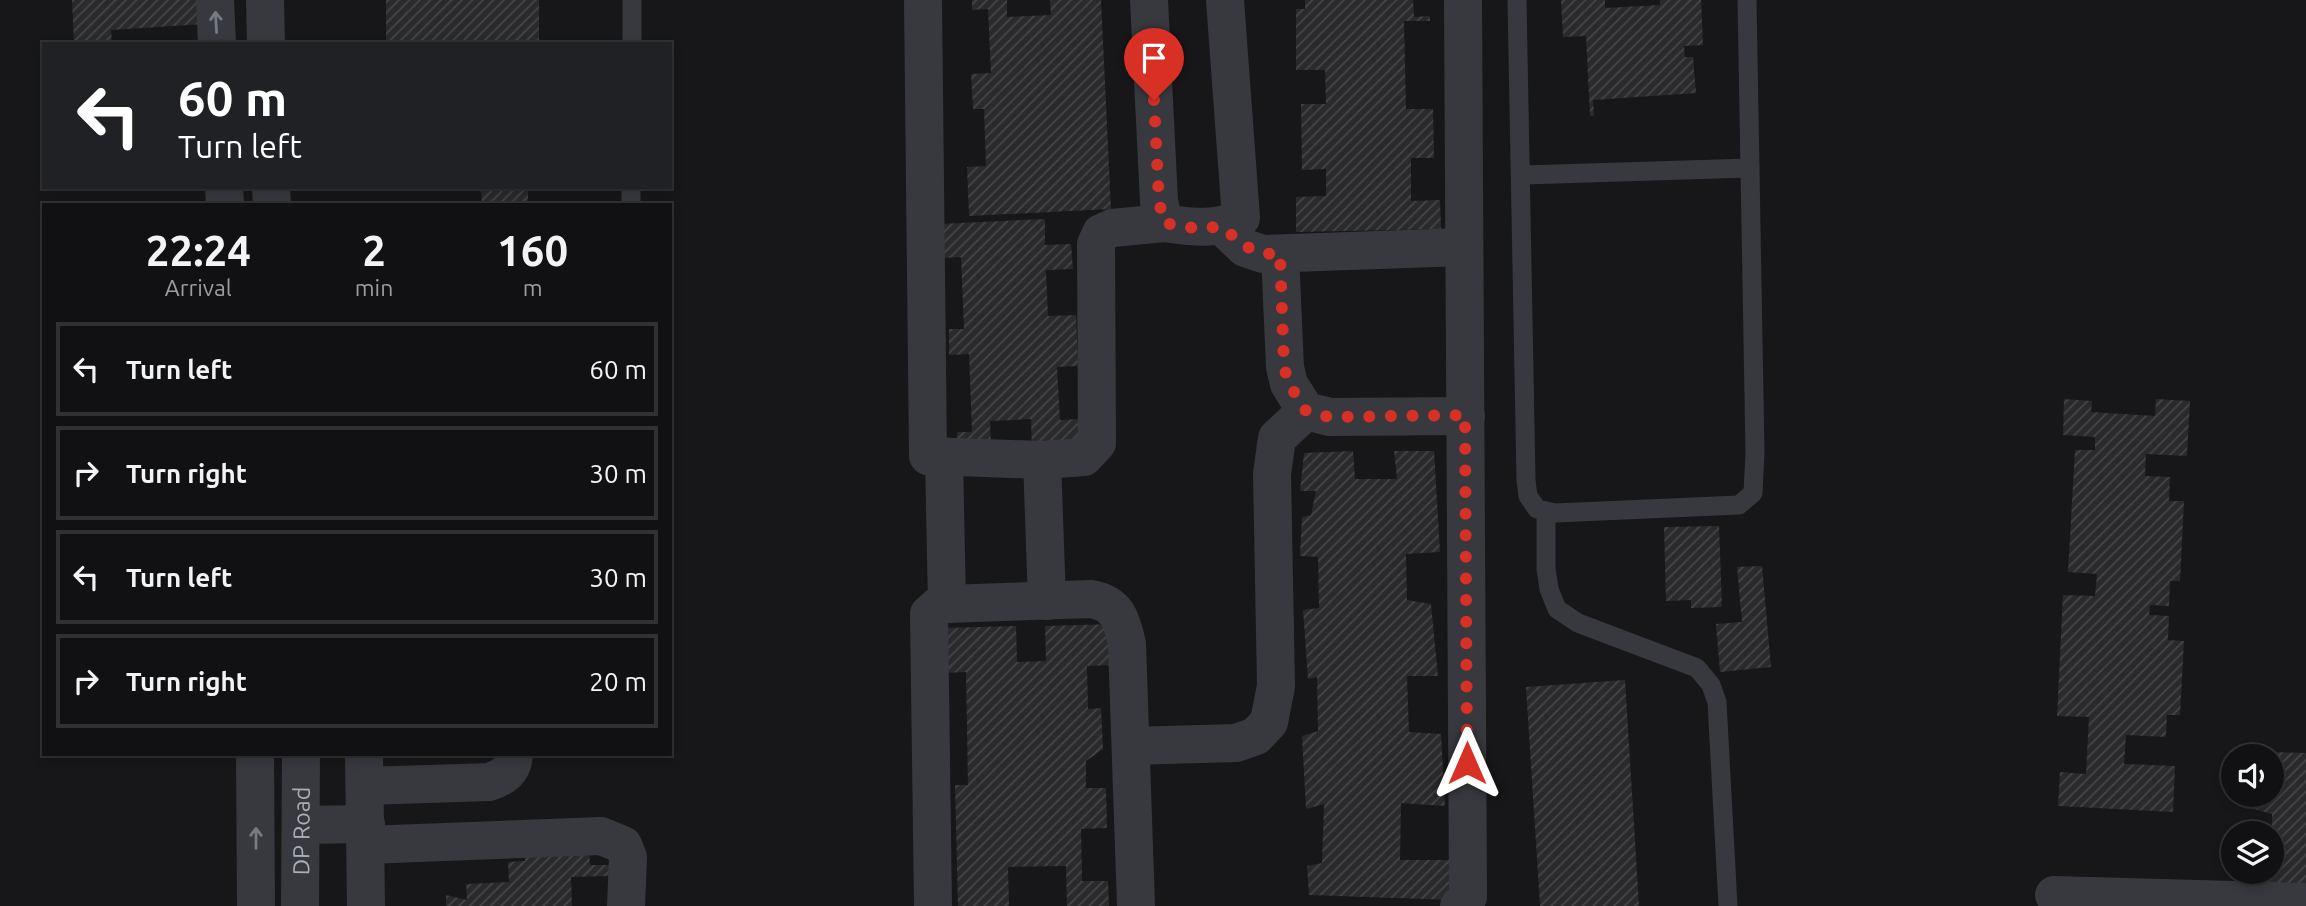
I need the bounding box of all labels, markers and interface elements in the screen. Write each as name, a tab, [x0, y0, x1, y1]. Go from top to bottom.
one-way arrow	[210, 11, 223, 34]
pin	[1124, 28, 1184, 100]
icon: arrive	[1135, 39, 1173, 77]
icon: left	[63, 70, 154, 161]
text: 60 m	[178, 70, 287, 125]
text: Turn left	[178, 128, 302, 164]
text: 22:24	[146, 227, 251, 274]
text: 2	[362, 227, 386, 274]
text: 160	[497, 227, 568, 274]
text: Arrival	[165, 275, 232, 300]
text: min	[355, 275, 393, 300]
text: m	[523, 275, 543, 300]
icon: left	[67, 350, 105, 388]
text: Turn left	[126, 355, 232, 384]
text: 60 m	[589, 355, 647, 384]
icon: right	[67, 454, 105, 492]
text: Turn right	[126, 459, 247, 488]
text: 30 m	[589, 459, 647, 488]
icon: left	[67, 558, 105, 596]
text: Turn left	[126, 563, 232, 592]
text: 30 m	[589, 563, 647, 592]
icon: right	[67, 662, 105, 700]
text: Turn right	[126, 667, 247, 696]
text: 20 m	[589, 667, 647, 696]
position arrow	[1430, 726, 1504, 800]
map controls	[2221, 744, 2284, 884]
button: sound	[2221, 744, 2284, 807]
street label: DP Road	[288, 787, 313, 875]
button: layers	[2221, 821, 2284, 884]
one-way arrow	[249, 827, 263, 850]

